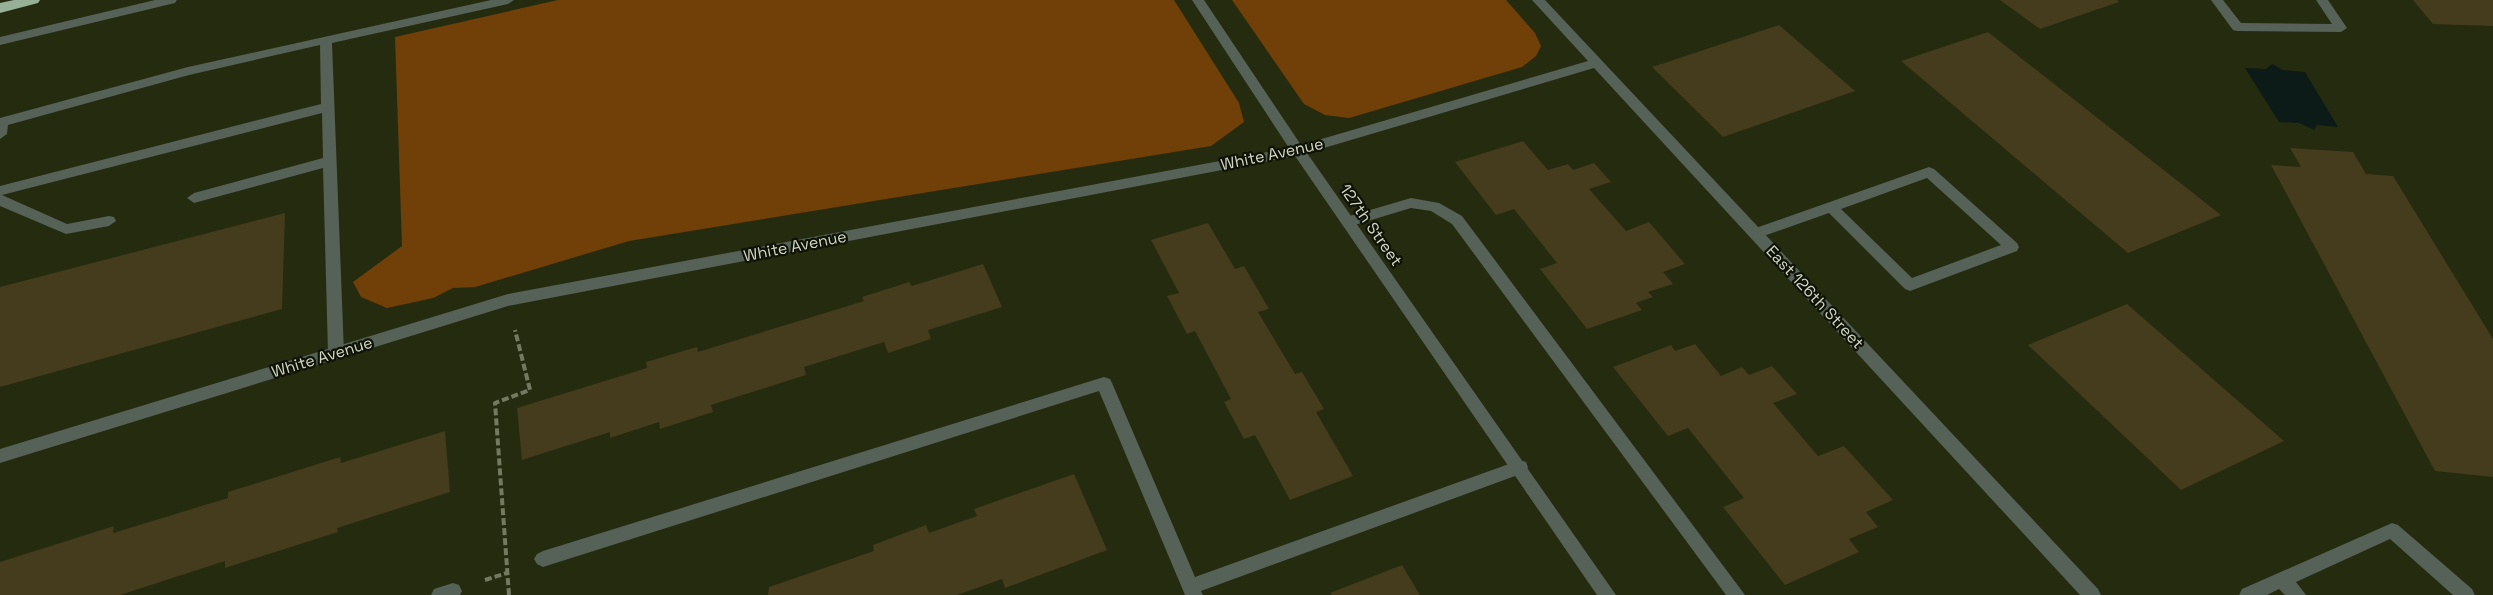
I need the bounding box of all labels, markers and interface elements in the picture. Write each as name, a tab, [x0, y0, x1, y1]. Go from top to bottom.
street label: White Avenue	[1219, 133, 1325, 175]
street label: 127th Street	[1335, 180, 1407, 270]
street label: White Avenue	[742, 226, 848, 266]
street label: East 126th Street	[1762, 241, 1868, 353]
street label: White Avenue	[269, 332, 375, 382]

